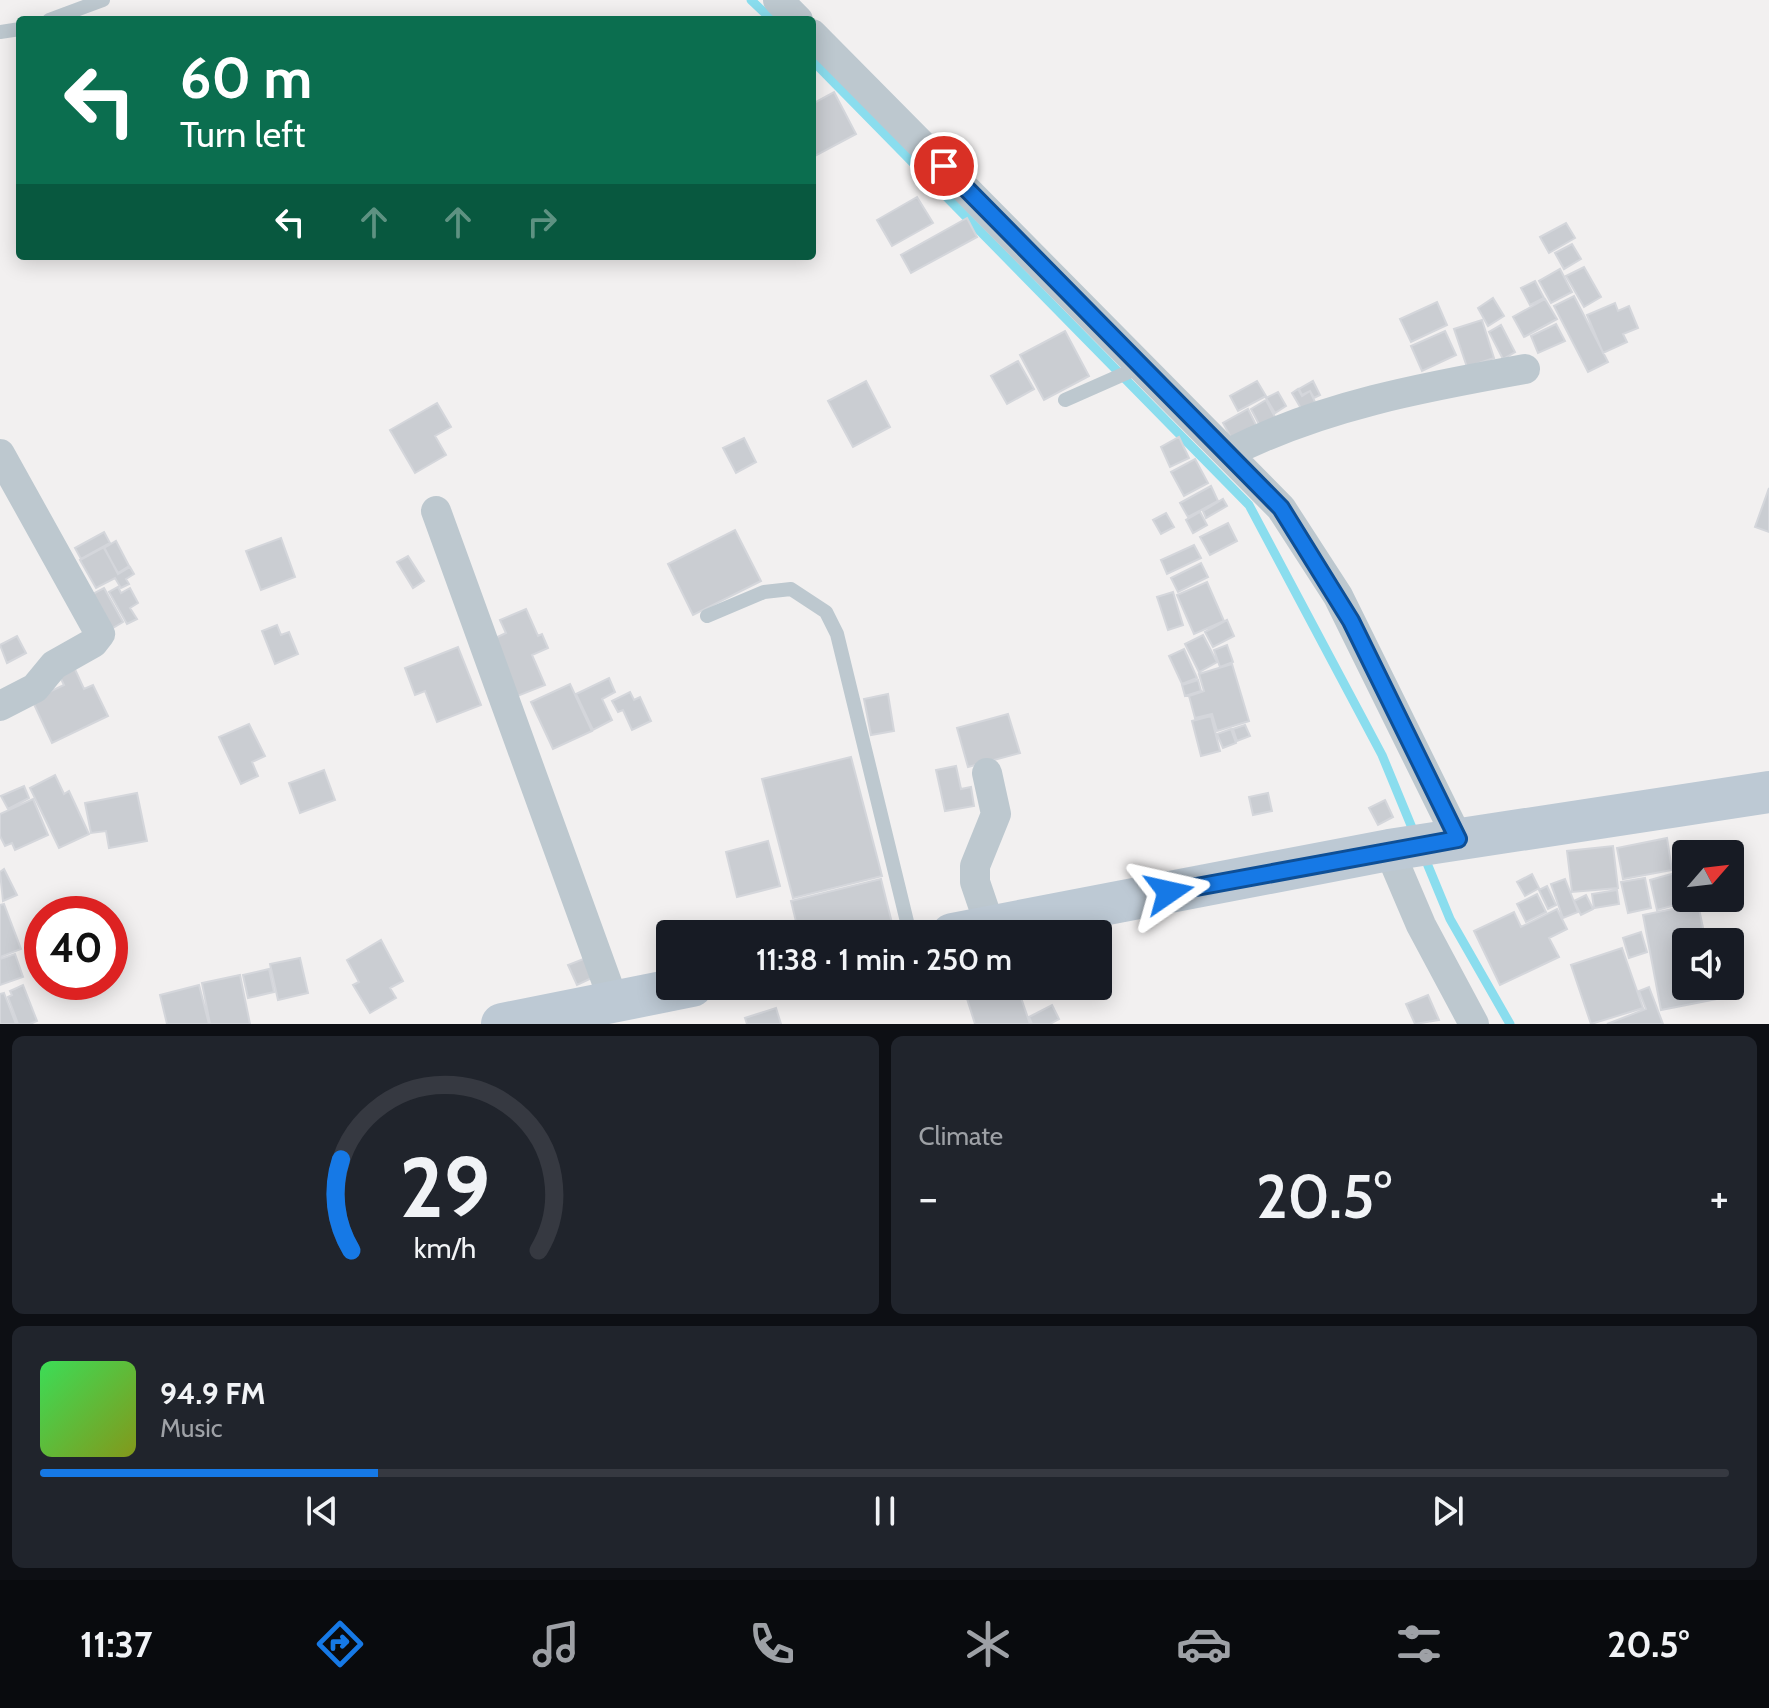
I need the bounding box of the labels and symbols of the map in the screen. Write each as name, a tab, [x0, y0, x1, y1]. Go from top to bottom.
pin	[910, 132, 978, 200]
north arrow	[1672, 840, 1744, 912]
position arrow	[1127, 850, 1211, 934]
speed limit sign: 40	[24, 896, 128, 1000]

